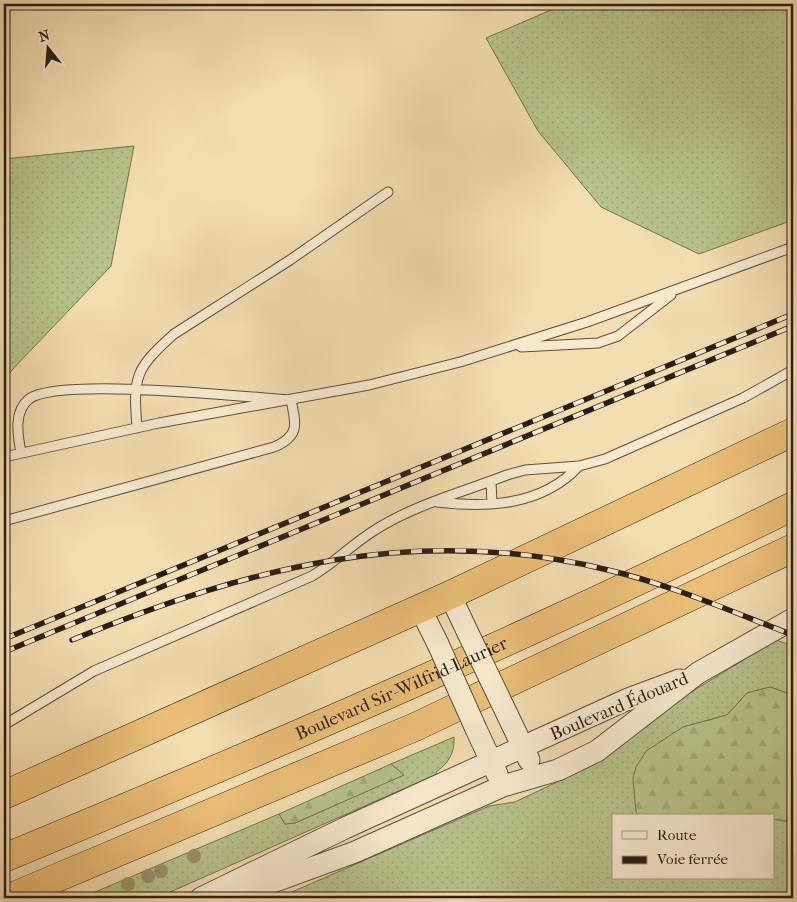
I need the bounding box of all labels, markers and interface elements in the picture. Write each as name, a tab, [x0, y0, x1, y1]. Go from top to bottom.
north arrow	[22, 22, 72, 72]
text: N	[37, 26, 52, 46]
street label: Boulevard Sir-Wilfrid-Laurier	[292, 633, 511, 745]
street label: Boulevard Édouard	[546, 667, 692, 745]
legend	[612, 814, 774, 880]
text: Route	[657, 826, 697, 844]
text: Voie ferrée	[656, 850, 729, 868]

